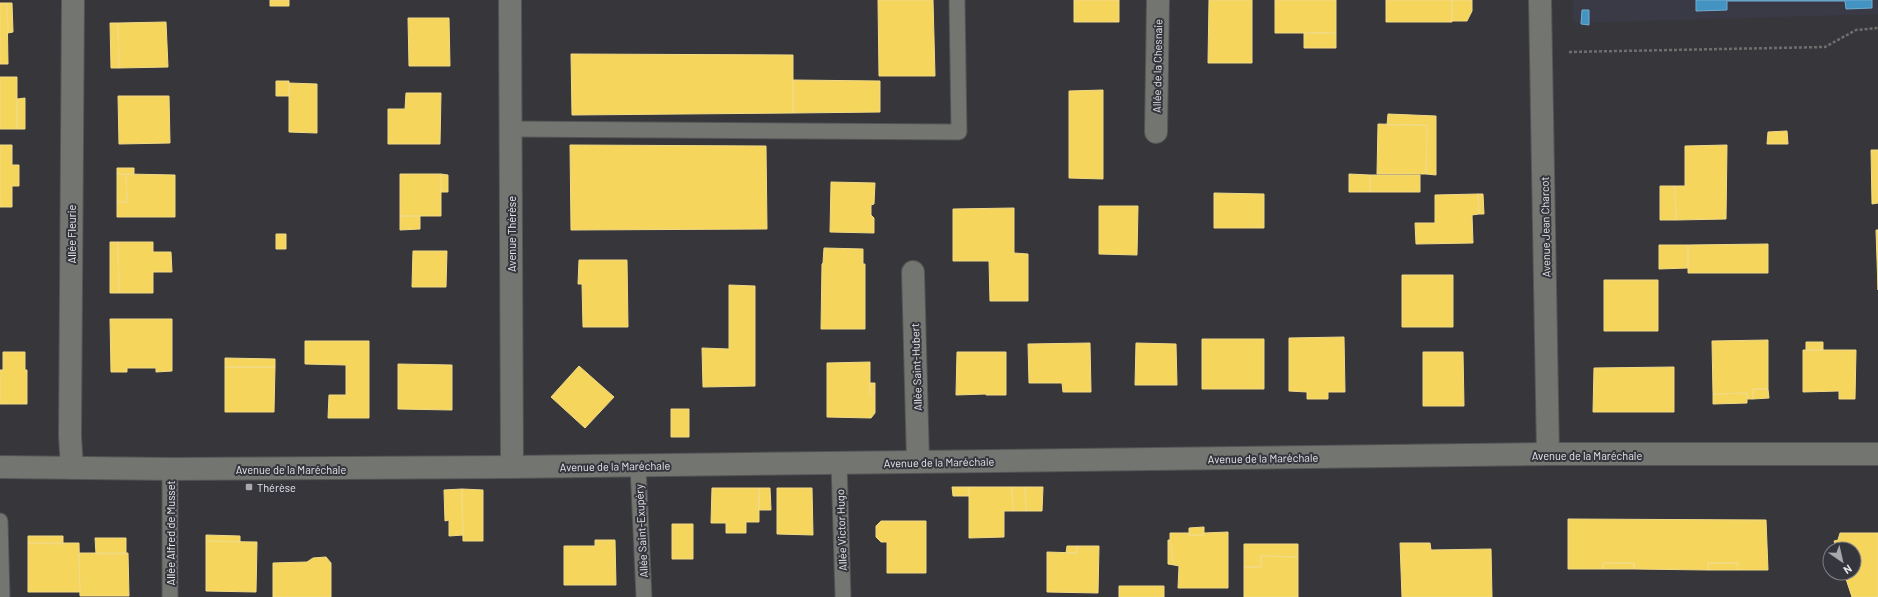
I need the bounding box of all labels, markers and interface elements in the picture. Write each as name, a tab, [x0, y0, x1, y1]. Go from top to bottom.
street label: Allée de la Chesnaie	[1150, 19, 1164, 113]
street label: Avenue Jean Charcot	[1538, 176, 1552, 278]
street label: Avenue Thérèse	[505, 196, 518, 272]
street label: Allée Fleurie	[65, 204, 78, 263]
street label: Allée Saint-Hubert	[908, 323, 924, 411]
street label: Avenue de la Maréchale	[1532, 449, 1642, 462]
street label: Avenue de la Maréchale	[1208, 451, 1319, 465]
street label: Avenue de la Maréchale	[884, 455, 995, 469]
street label: Avenue de la Maréchale	[560, 459, 671, 473]
street label: Avenue de la Maréchale	[236, 463, 346, 476]
street label: Allée Alfred de Musset	[164, 481, 177, 585]
place label: Thérèse	[257, 481, 296, 494]
marker: Thérèse	[244, 482, 254, 492]
street label: Allée Saint-Exupéry	[632, 484, 650, 578]
street label: Allée Victor Hugo	[833, 489, 849, 571]
north arrow	[1822, 541, 1862, 581]
text: N	[1841, 562, 1855, 577]

